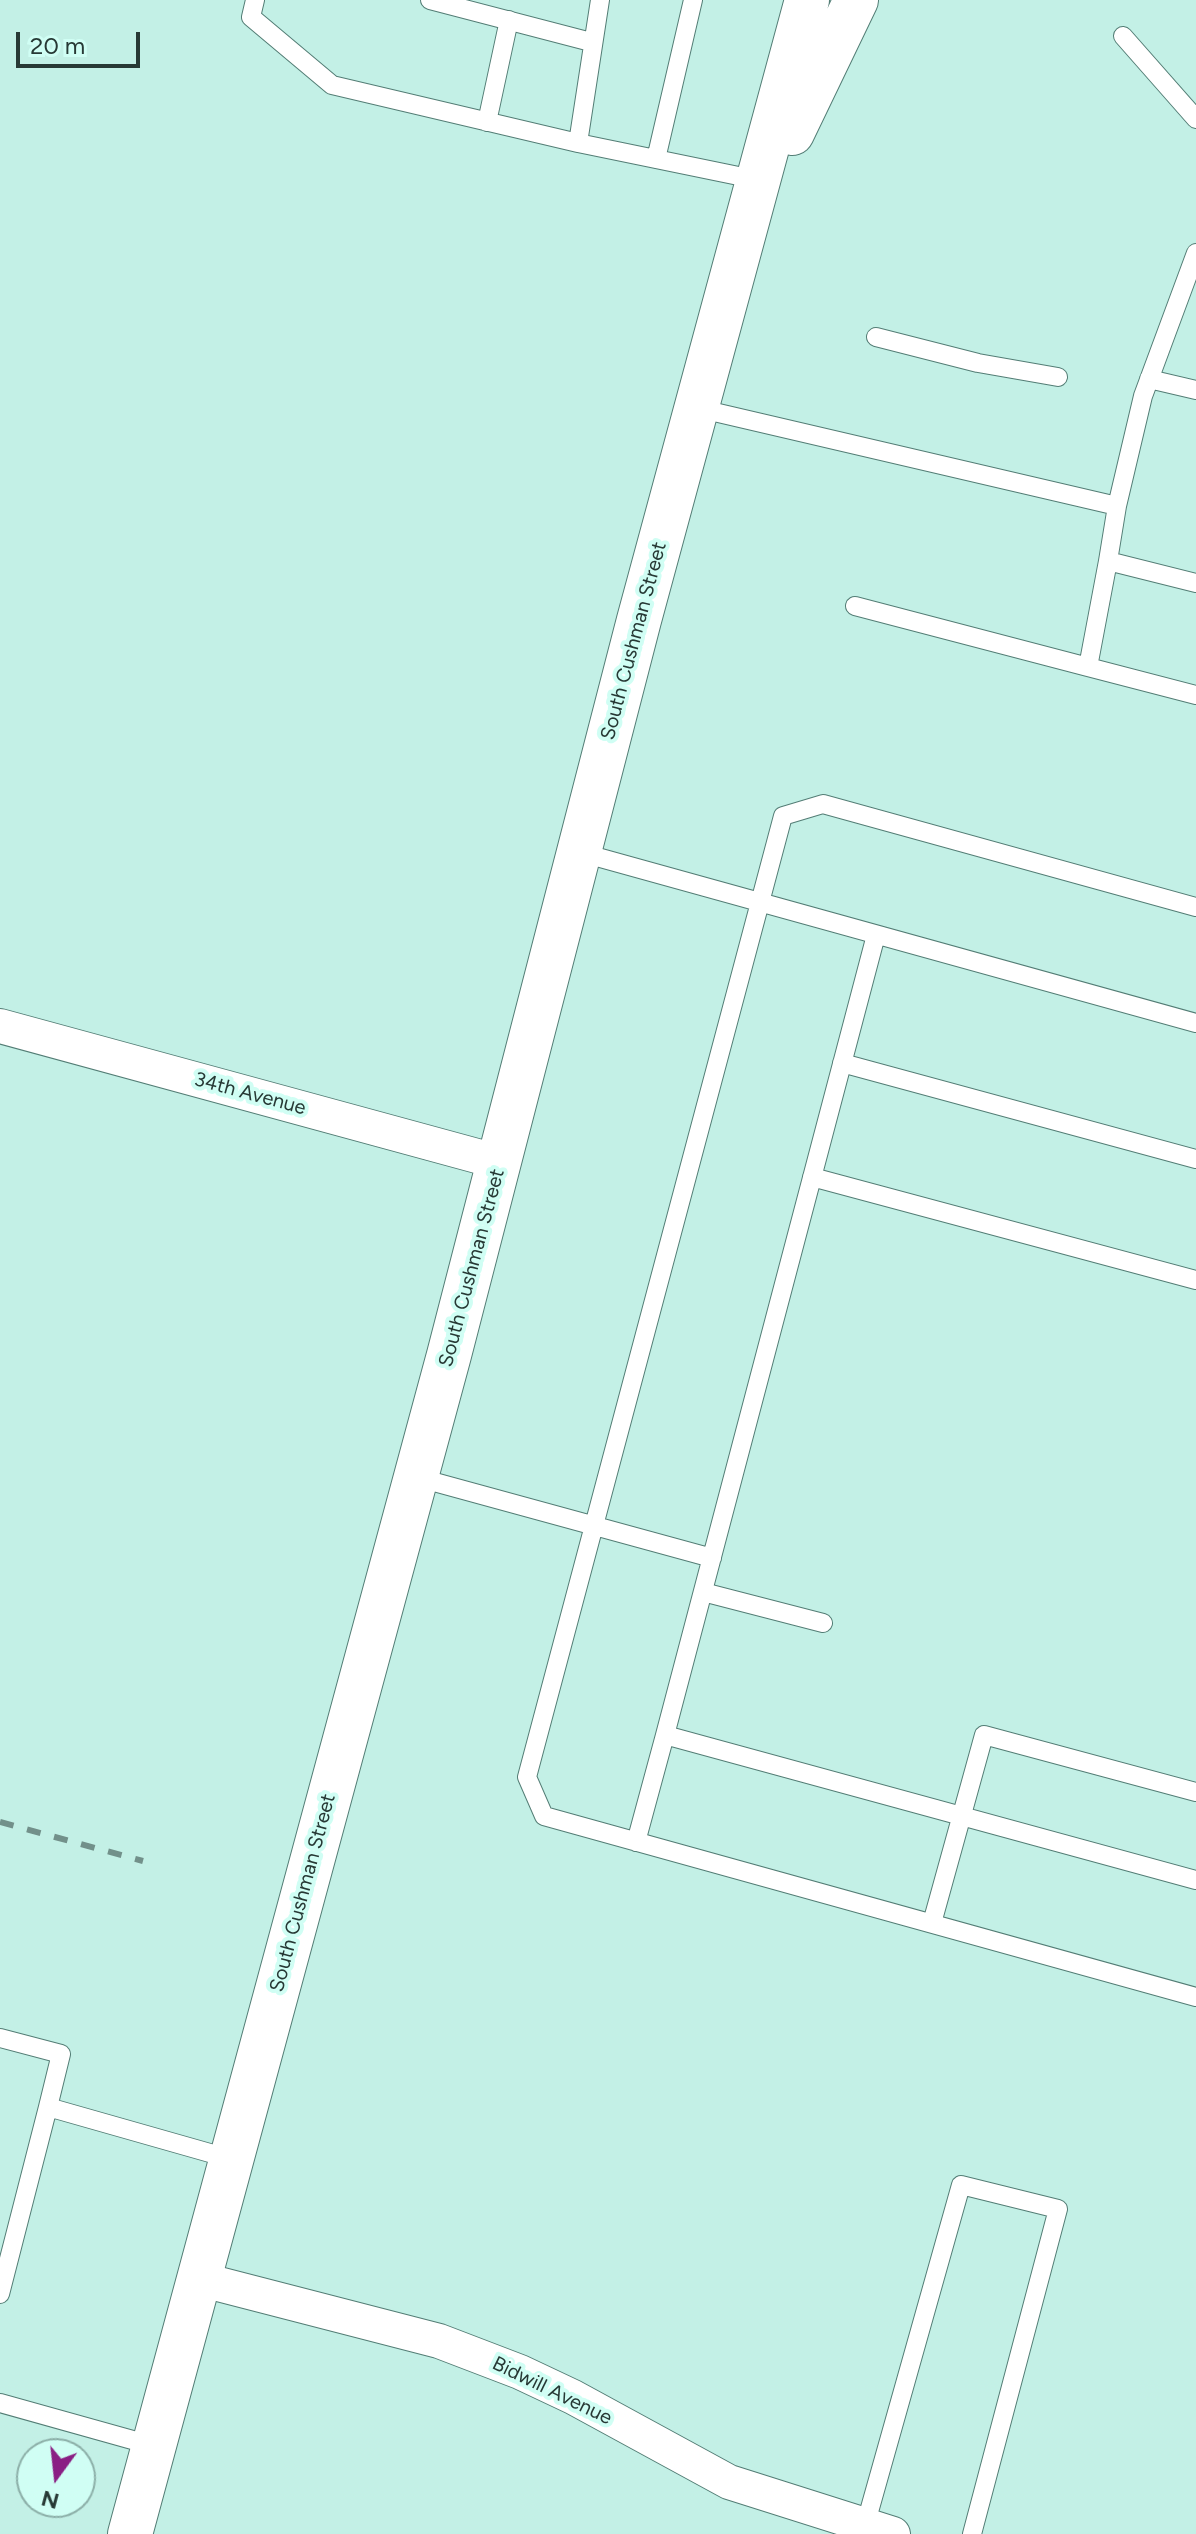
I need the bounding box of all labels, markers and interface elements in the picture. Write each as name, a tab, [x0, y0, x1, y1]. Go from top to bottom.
scale bar	[20, 16, 144, 66]
text: 20 m	[30, 31, 85, 60]
street label: South Cushman Street	[596, 539, 672, 743]
street label: 34th Avenue	[192, 1068, 308, 1120]
street label: South Cushman Street	[434, 1166, 510, 1370]
street label: South Cushman Street	[265, 1791, 341, 1995]
street label: Bidwill Avenue	[488, 2352, 616, 2430]
north arrow	[16, 2438, 96, 2518]
text: N	[38, 2484, 62, 2515]

